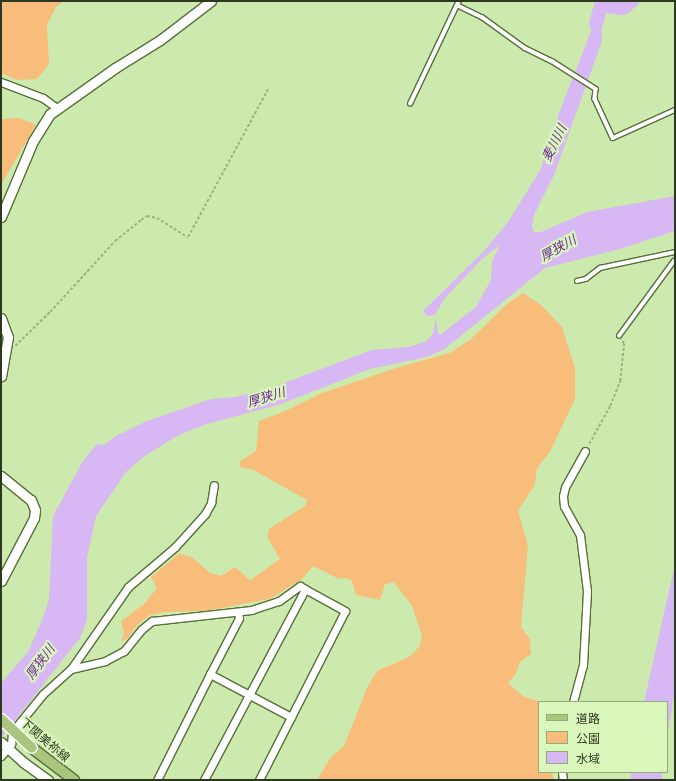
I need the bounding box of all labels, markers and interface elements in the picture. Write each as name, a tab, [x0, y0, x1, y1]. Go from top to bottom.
water label: 麦川川	[538, 122, 570, 164]
water label: 厚狭川	[537, 232, 579, 264]
water label: 厚狭川	[245, 384, 287, 410]
water label: 厚狭川	[22, 642, 58, 682]
legend	[538, 701, 668, 773]
text: 道路	[576, 711, 600, 726]
street label: 下関美祢線	[17, 715, 73, 765]
text: 公園	[576, 731, 600, 746]
text: 水域	[576, 751, 600, 766]

